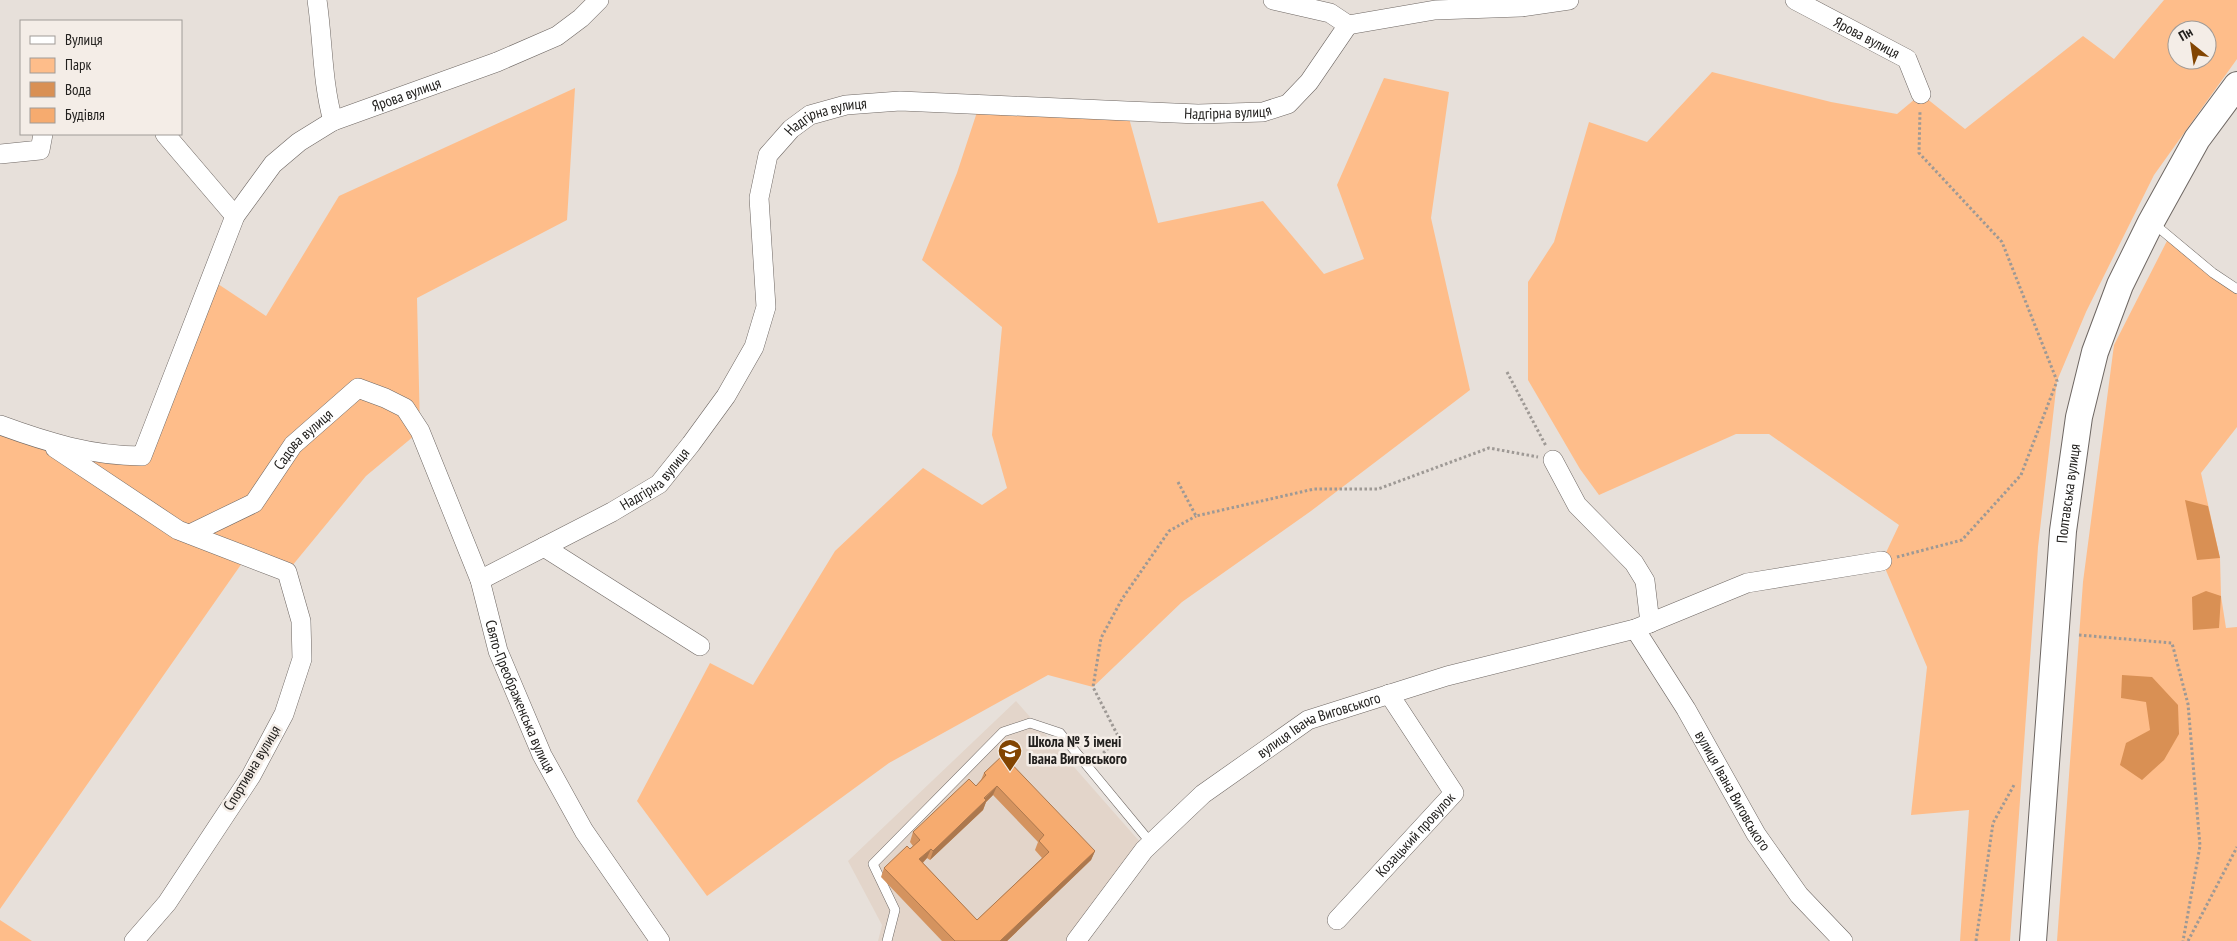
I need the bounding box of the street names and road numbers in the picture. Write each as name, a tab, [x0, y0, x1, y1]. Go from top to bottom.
street label: Ярова вулиця	[1831, 12, 1903, 63]
street label: Ярова вулиця	[369, 73, 443, 115]
street label: Надгірна вулиця	[780, 93, 868, 139]
street label: Надгірна вулиця	[1184, 100, 1274, 123]
street label: Садова вулиця	[269, 404, 337, 473]
street label: Полтавська вулиця	[2052, 442, 2084, 544]
street label: Надгірна вулиця	[616, 444, 693, 514]
street label: Свято-Преображенська вулиця	[481, 618, 560, 776]
street label: вулиця Івана Виговського	[1253, 688, 1383, 762]
street label: Спортивна вулиця	[219, 722, 285, 814]
street label: вулиця Івана Виговського	[1691, 727, 1775, 854]
street label: Козацький провулок	[1372, 788, 1459, 881]

